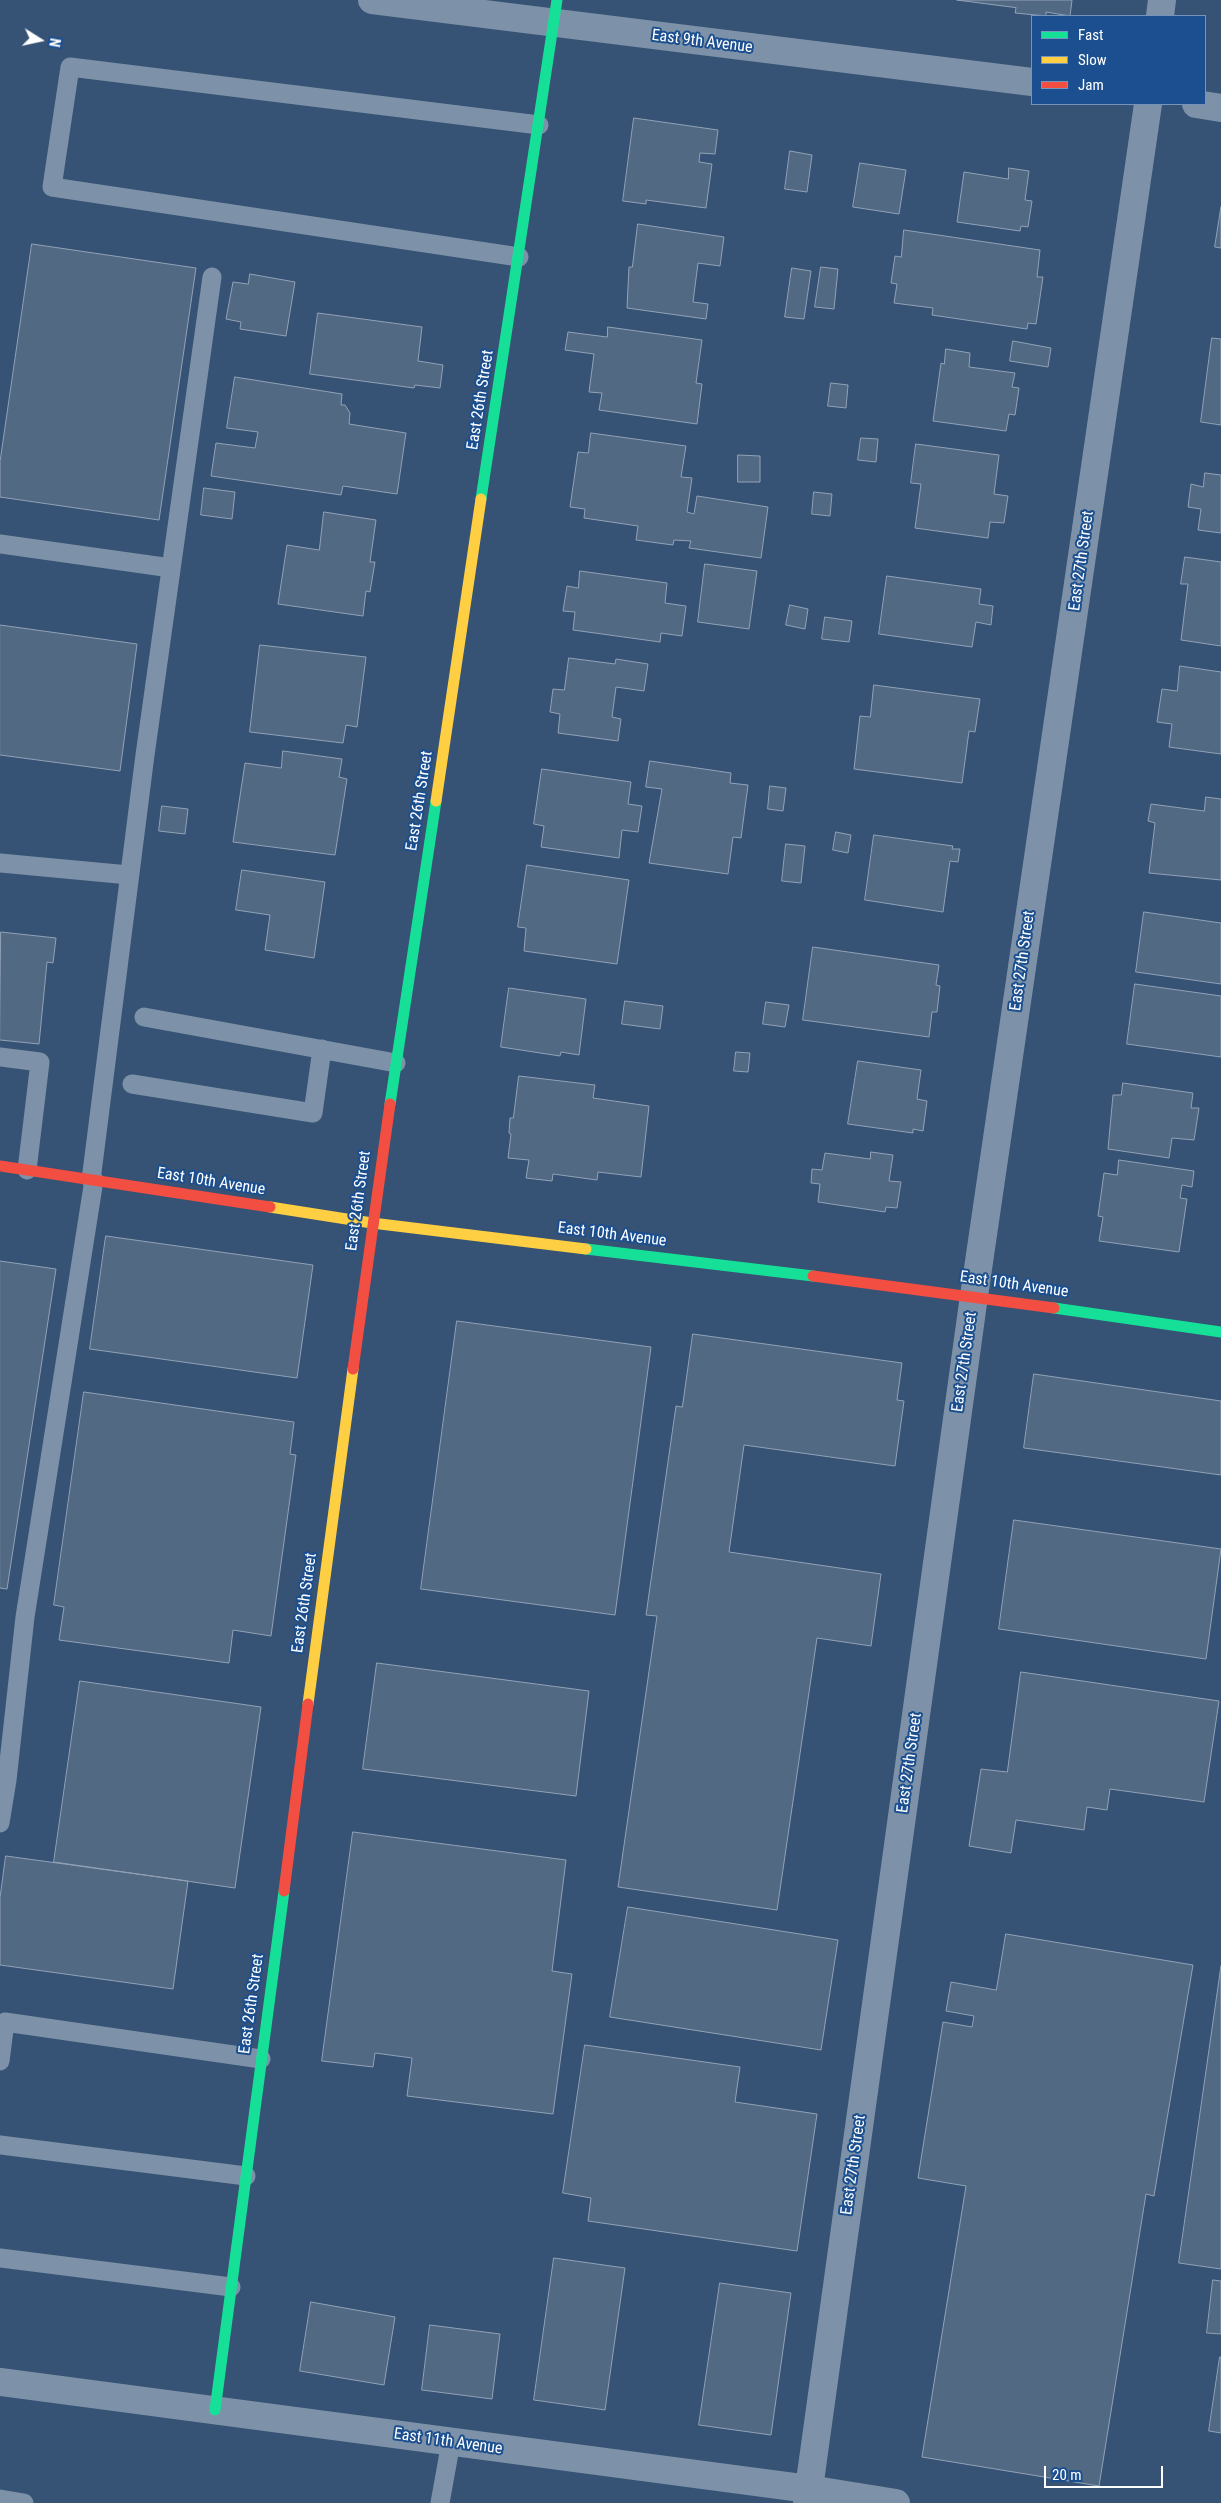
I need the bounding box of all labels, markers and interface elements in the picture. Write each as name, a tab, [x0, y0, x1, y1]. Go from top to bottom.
north arrow	[15, 15, 65, 65]
legend	[1031, 15, 1206, 105]
street label: East 9th Avenue	[651, 26, 753, 58]
text: Fast	[1078, 26, 1103, 44]
text: N	[46, 37, 63, 48]
text: Slow	[1078, 51, 1107, 69]
text: Jam	[1078, 76, 1104, 94]
street label: East 26th Street	[464, 349, 498, 451]
street label: East 27th Street	[1065, 510, 1099, 612]
street label: East 26th Street	[403, 750, 437, 852]
street label: East 27th Street	[1006, 910, 1040, 1012]
street label: East 26th Street	[342, 1150, 376, 1252]
street label: East 10th Avenue	[156, 1164, 266, 1200]
street label: East 10th Avenue	[557, 1219, 667, 1251]
street label: East 10th Avenue	[959, 1268, 1069, 1302]
street label: East 27th Street	[948, 1311, 982, 1413]
street label: East 26th Street	[288, 1552, 322, 1654]
street label: East 27th Street	[893, 1712, 927, 1814]
street label: East 26th Street	[235, 1953, 269, 2055]
street label: East 27th Street	[837, 2114, 871, 2216]
street label: East 11th Avenue	[393, 2425, 503, 2459]
scale bar	[1046, 2456, 1165, 2488]
text: 20 m	[1052, 2466, 1082, 2484]

